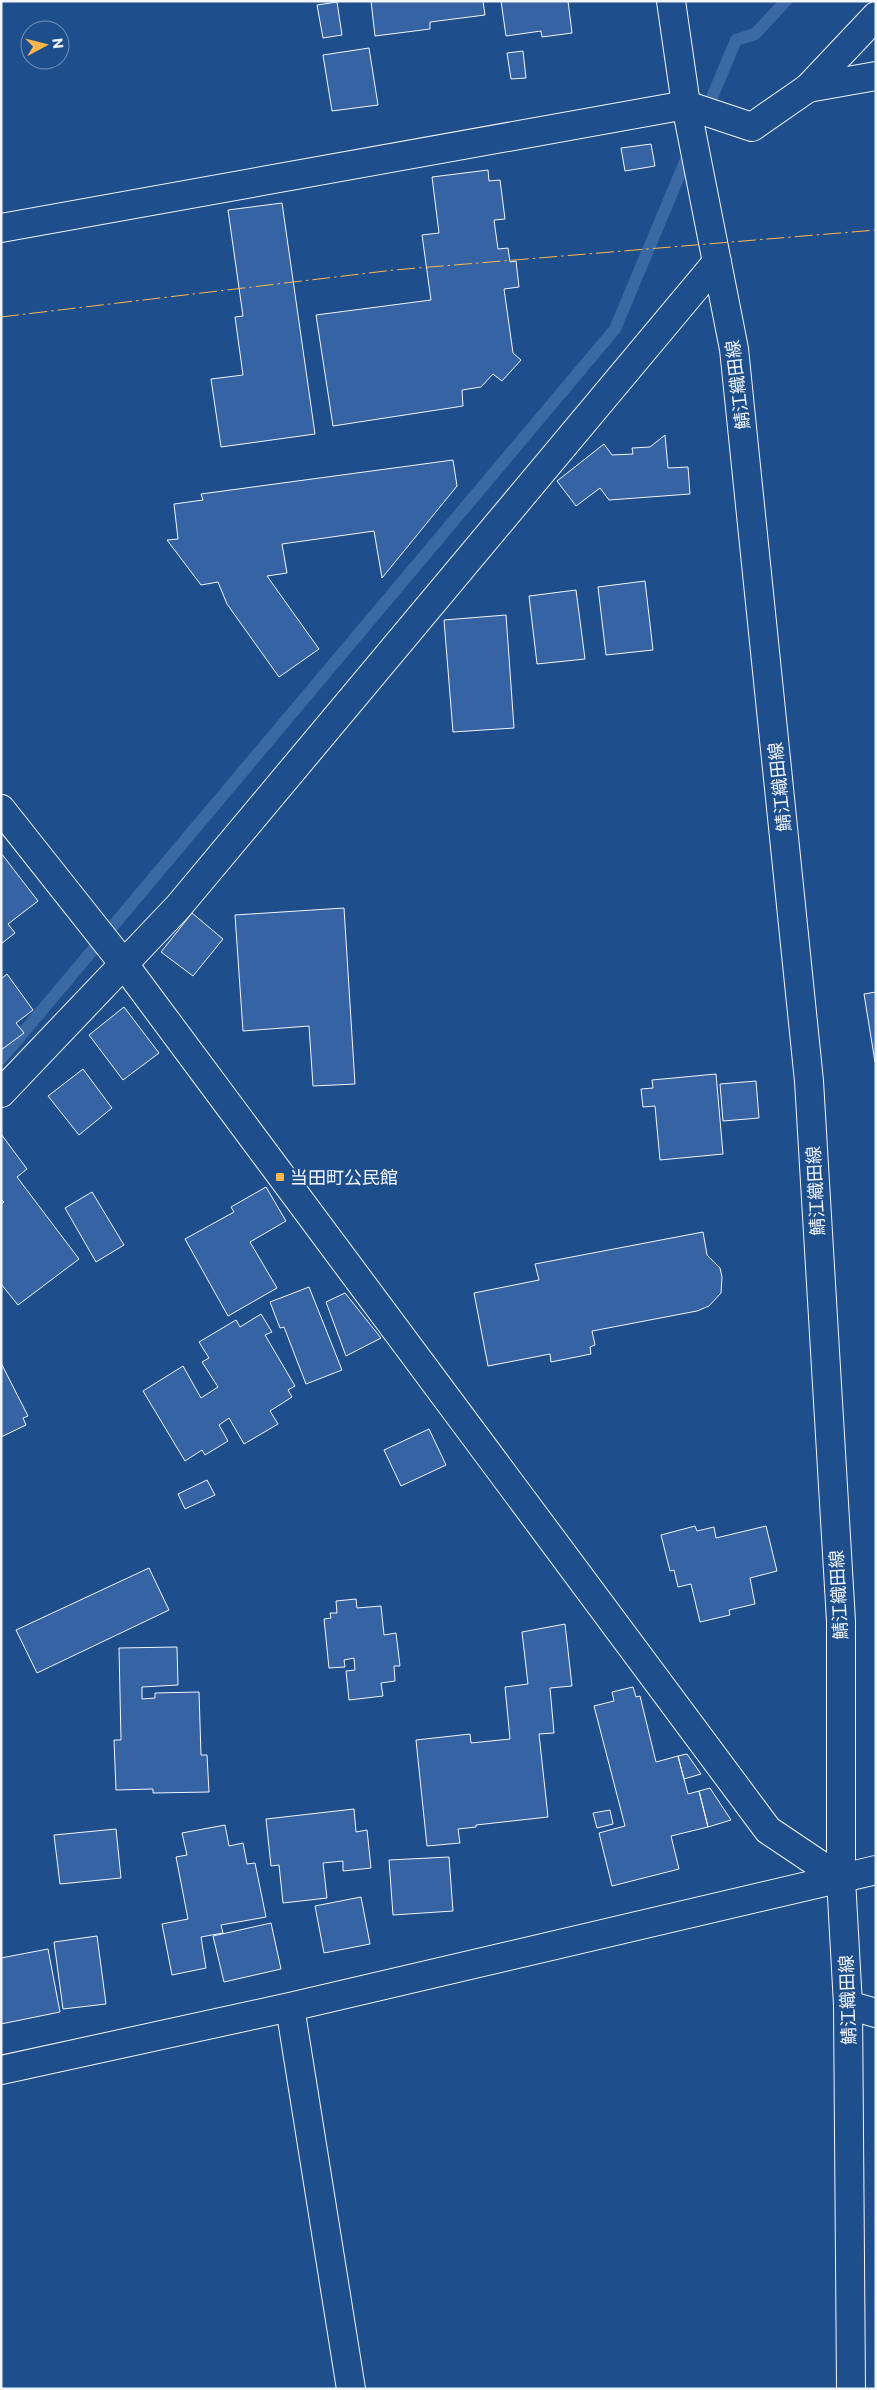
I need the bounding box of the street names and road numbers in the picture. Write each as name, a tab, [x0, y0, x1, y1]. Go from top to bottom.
street label: 鯖江織田線	[721, 339, 753, 431]
street label: 鯖江織田線	[763, 741, 795, 833]
street label: 鯖江織田線	[802, 1145, 828, 1237]
street label: 鯖江織田線	[825, 1549, 851, 1641]
street label: 鯖江織田線	[834, 1955, 860, 2045]

